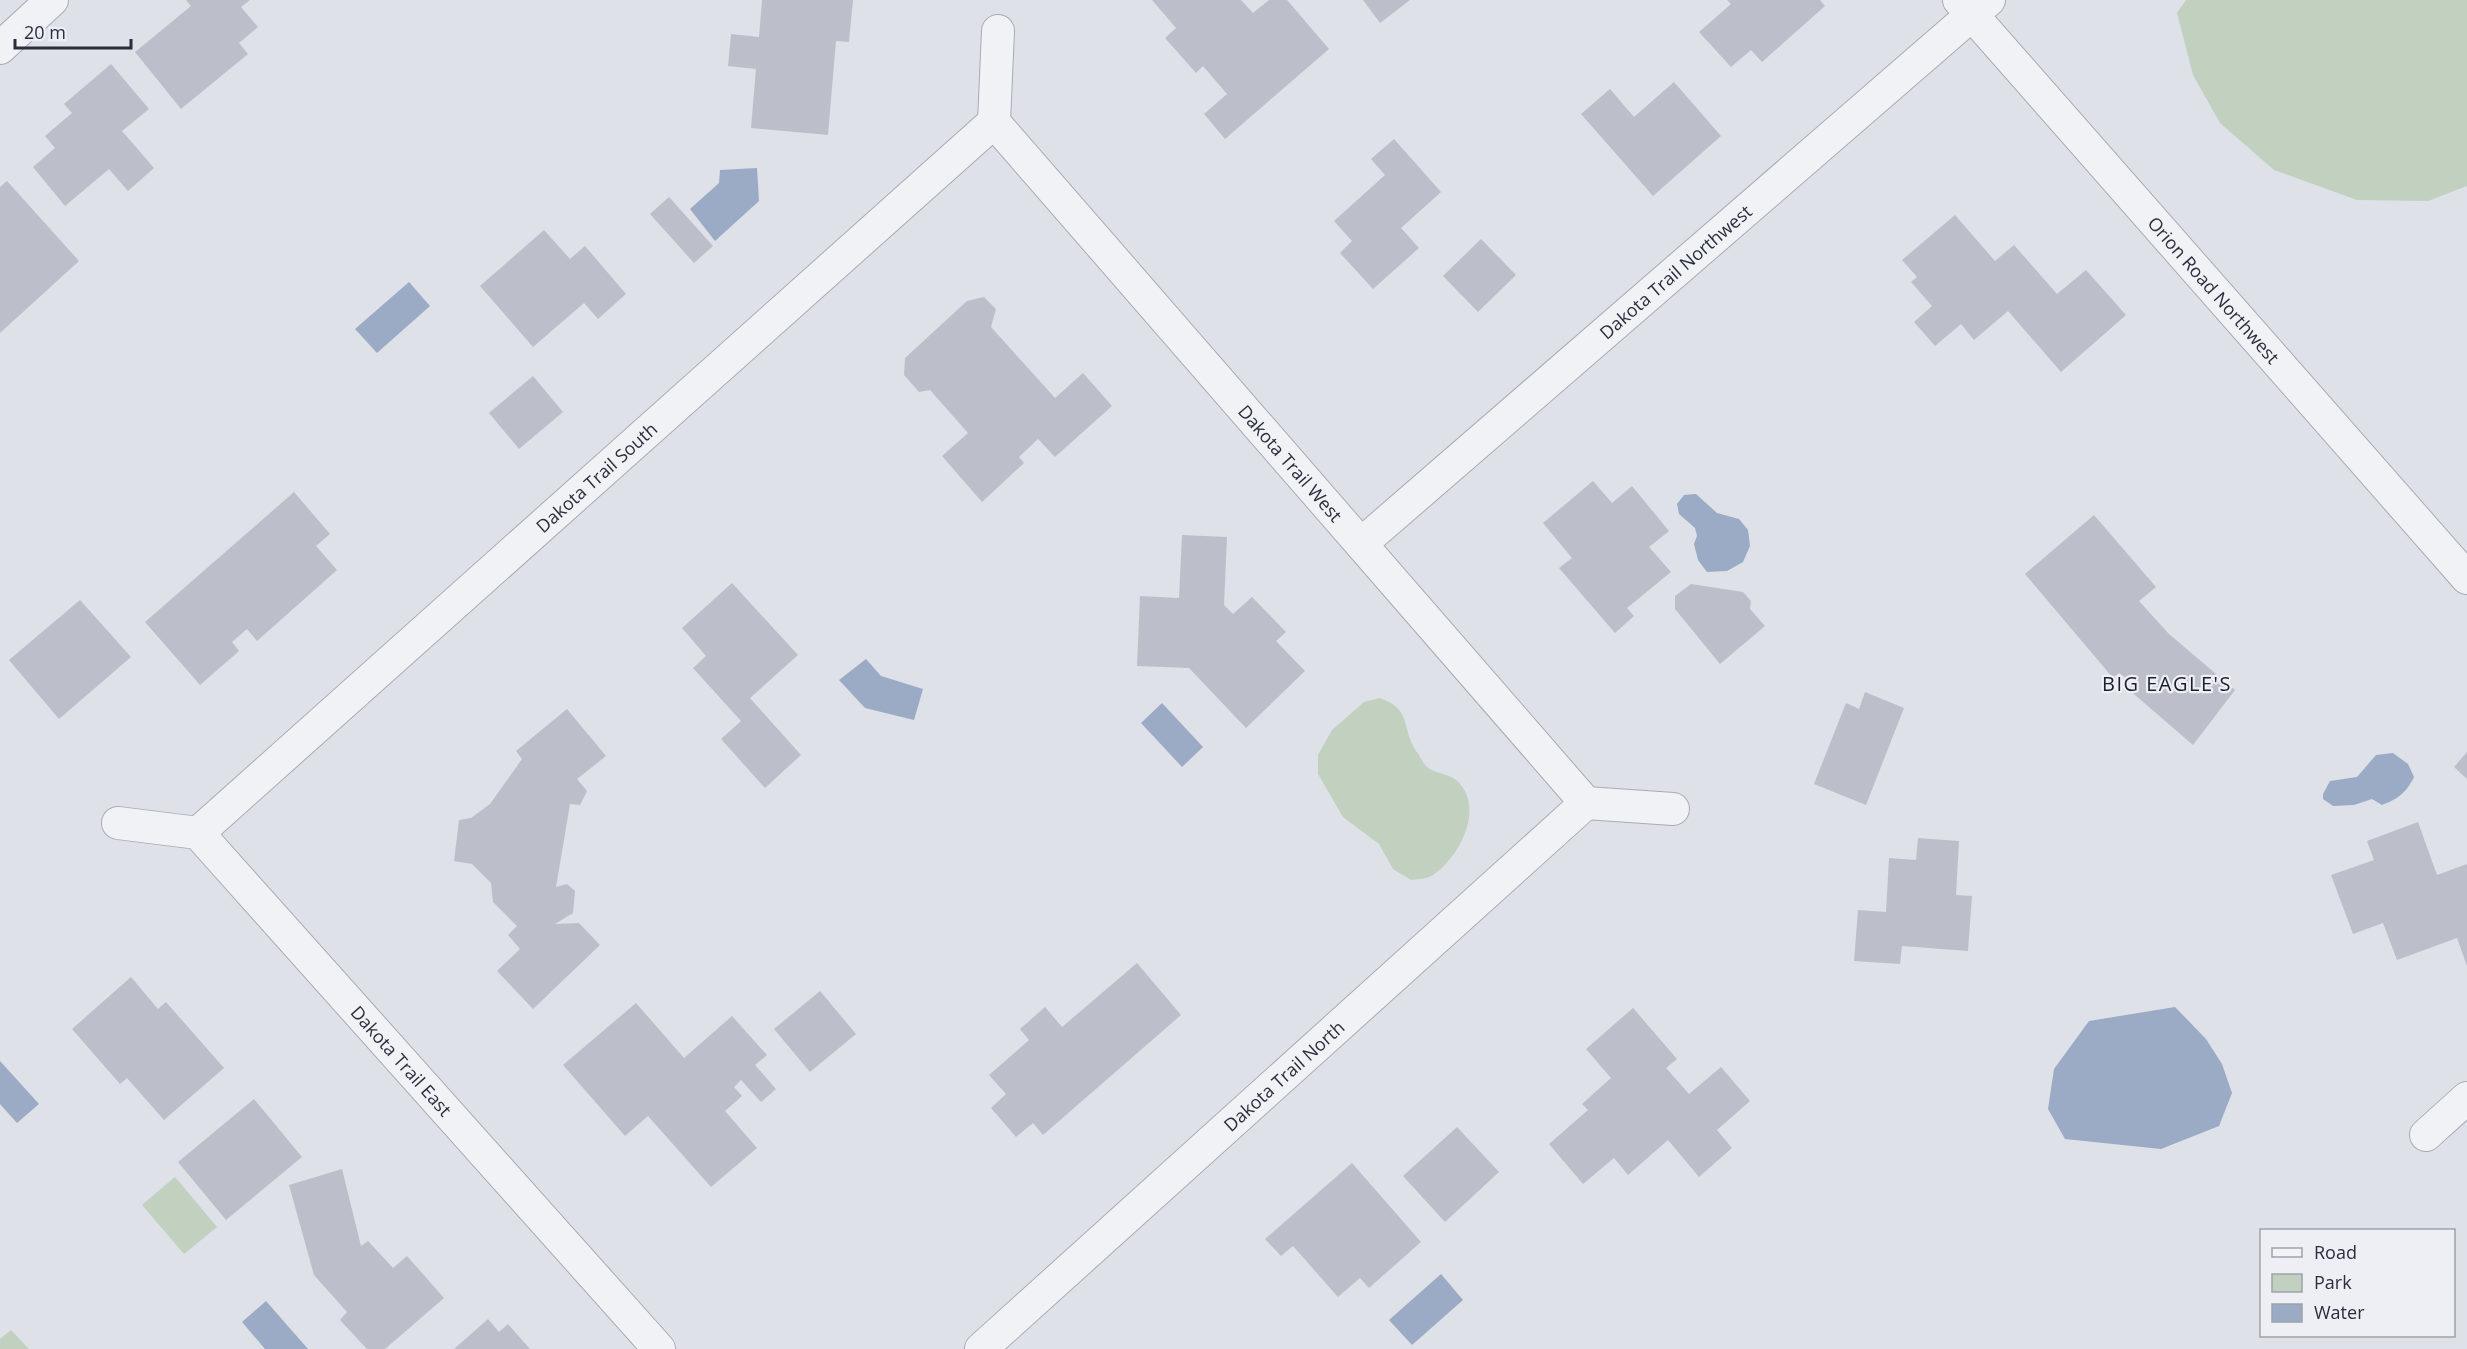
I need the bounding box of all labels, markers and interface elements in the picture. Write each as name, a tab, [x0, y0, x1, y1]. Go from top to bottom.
scale bar	[15, 12, 130, 50]
text: 20 m	[24, 20, 66, 44]
street label: Dakota Trail Northwest	[1594, 199, 1757, 344]
street label: Orion Road Northwest	[2143, 211, 2285, 369]
street label: Dakota Trail West	[1233, 400, 1348, 527]
street label: Dakota Trail South	[531, 417, 662, 538]
district label: BIG EAGLE'S	[2102, 670, 2232, 697]
street label: Dakota Trail East	[346, 1000, 457, 1121]
street label: Dakota Trail North	[1218, 1015, 1349, 1136]
legend	[2260, 1229, 2455, 1337]
text: Road	[2314, 1240, 2357, 1264]
text: Park	[2314, 1270, 2352, 1294]
text: Water	[2314, 1300, 2365, 1324]

